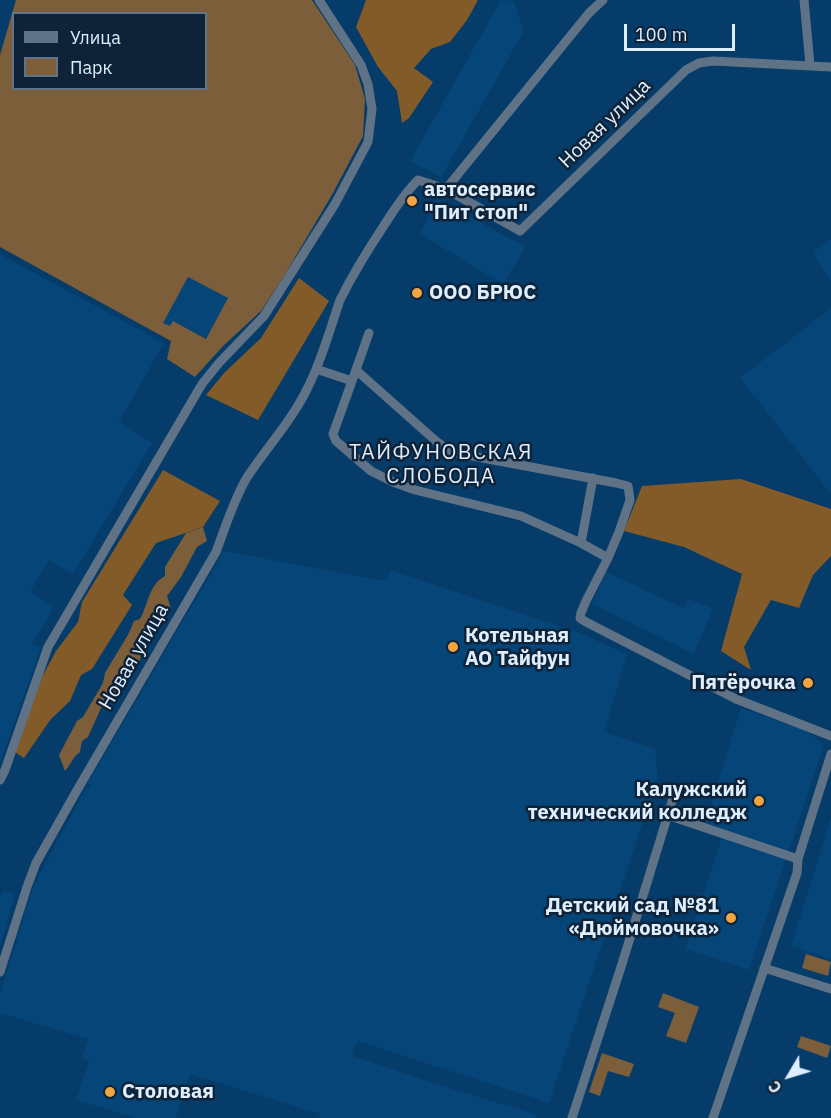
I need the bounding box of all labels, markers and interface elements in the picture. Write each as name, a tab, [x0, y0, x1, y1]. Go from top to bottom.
legend	[12, 12, 207, 90]
scale bar	[627, 12, 738, 50]
text: 100 m	[635, 23, 687, 46]
text: Улица	[70, 26, 121, 49]
text: Парк	[70, 56, 112, 79]
street label: Новая улица	[554, 74, 656, 174]
place label: автосервис "Пит стоп"	[424, 178, 536, 225]
marker: автосервис "Пит стоп"	[405, 194, 419, 208]
place label: ООО БРЮС	[429, 281, 536, 305]
marker: ООО БРЮС	[410, 286, 424, 300]
district label: ТАЙФУНОВСКАЯ СЛОБОДА	[349, 440, 533, 490]
street label: Новая улица	[94, 600, 174, 714]
place label: Котельная АО Тайфун	[465, 624, 570, 671]
marker: Котельная АО Тайфун	[446, 640, 460, 654]
place label: Пятёрочка	[691, 671, 796, 695]
marker: Пятёрочка	[801, 676, 815, 690]
place label: Калужский технический колледж	[528, 778, 747, 825]
marker: Калужский технический колледж	[752, 794, 766, 808]
place label: Детский сад №81 «Дюймовочка»	[546, 894, 719, 941]
marker: Детский сад №81 «Дюймовочка»	[724, 911, 738, 925]
north arrow	[759, 1046, 819, 1106]
text: С	[764, 1077, 786, 1097]
place label: Столовая	[122, 1080, 214, 1104]
marker: Столовая	[103, 1085, 117, 1099]

